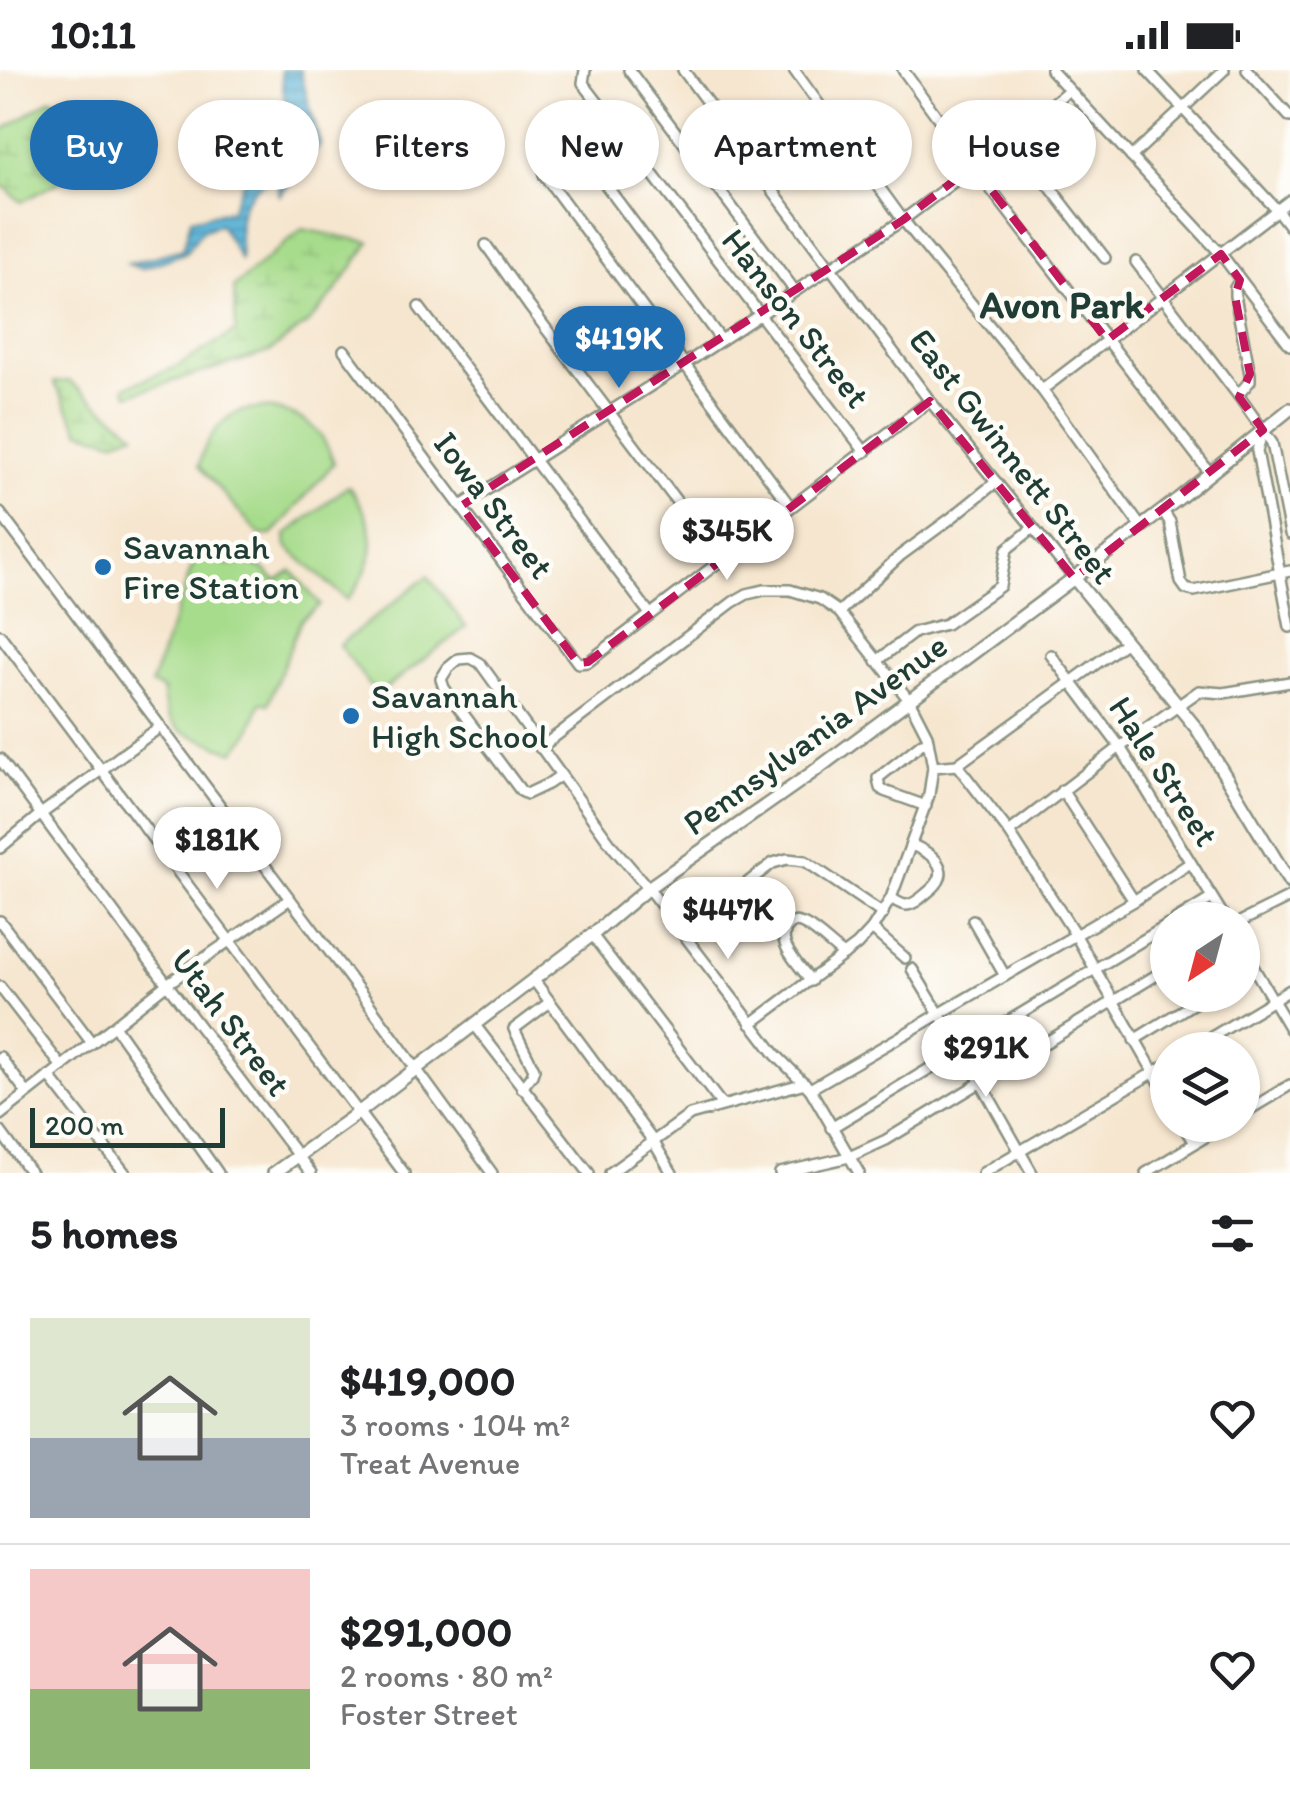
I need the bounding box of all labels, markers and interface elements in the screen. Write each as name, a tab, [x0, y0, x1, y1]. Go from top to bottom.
text: 10:11	[50, 12, 136, 58]
chip: Buy	[30, 100, 158, 190]
chip: Rent	[178, 100, 319, 190]
chip: Filters	[339, 100, 505, 190]
chip: New	[525, 100, 659, 190]
chip: Apartment	[679, 100, 912, 190]
chip: House	[932, 100, 1096, 190]
street label: Hanson Street	[713, 220, 879, 416]
district label: Avon Park	[980, 282, 1145, 328]
pin: $419K	[549, 306, 689, 391]
text: $419K	[575, 319, 663, 357]
street label: East Gwinnett Street	[900, 320, 1126, 592]
street label: Iowa Street	[425, 423, 563, 587]
pin: $345K	[657, 498, 797, 583]
text: $345K	[682, 511, 772, 549]
place label: Savannah Fire Station	[123, 526, 299, 608]
marker: Savannah Fire Station	[92, 556, 114, 578]
street label: Pennsylvania Avenue	[675, 624, 955, 844]
place label: Savannah High School	[371, 675, 549, 757]
street label: Hale Street	[1100, 688, 1228, 854]
marker: Savannah High School	[340, 705, 362, 727]
pin: $181K	[147, 807, 287, 892]
text: $181K	[175, 820, 259, 858]
pin: $447K	[658, 877, 798, 962]
text: $447K	[682, 890, 774, 928]
north arrow	[1150, 902, 1260, 1012]
map controls	[1150, 902, 1260, 1142]
street label: Utah Street	[162, 940, 300, 1104]
pin: $291K	[916, 1015, 1056, 1100]
text: $291K	[943, 1028, 1029, 1066]
button: layers	[1150, 1032, 1260, 1142]
scale bar	[30, 1103, 225, 1148]
text: 200 m	[45, 1108, 124, 1142]
icon: filters	[1205, 1206, 1260, 1261]
text: 5 homes	[30, 1208, 178, 1259]
text: $419,000	[340, 1355, 516, 1406]
icon: home	[110, 1358, 230, 1478]
icon: heart	[1205, 1391, 1260, 1446]
text: 3 rooms · 104 m²	[340, 1406, 570, 1444]
text: Treat Avenue	[340, 1444, 520, 1482]
text: $291,000	[340, 1606, 512, 1657]
icon: home	[110, 1609, 230, 1729]
icon: heart	[1205, 1642, 1260, 1697]
text: 2 rooms · 80 m²	[340, 1657, 553, 1695]
text: Foster Street	[340, 1695, 518, 1733]

